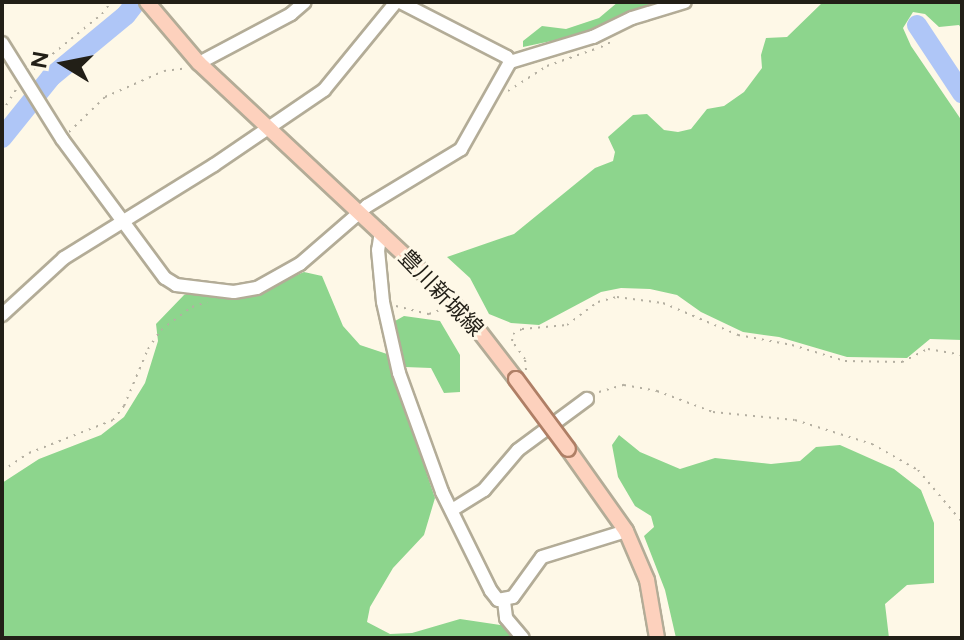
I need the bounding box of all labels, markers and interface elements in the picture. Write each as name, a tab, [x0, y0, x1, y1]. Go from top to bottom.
north arrow	[24, 24, 104, 104]
text: N	[25, 49, 55, 70]
street label: 豊川新城線	[393, 244, 489, 342]

